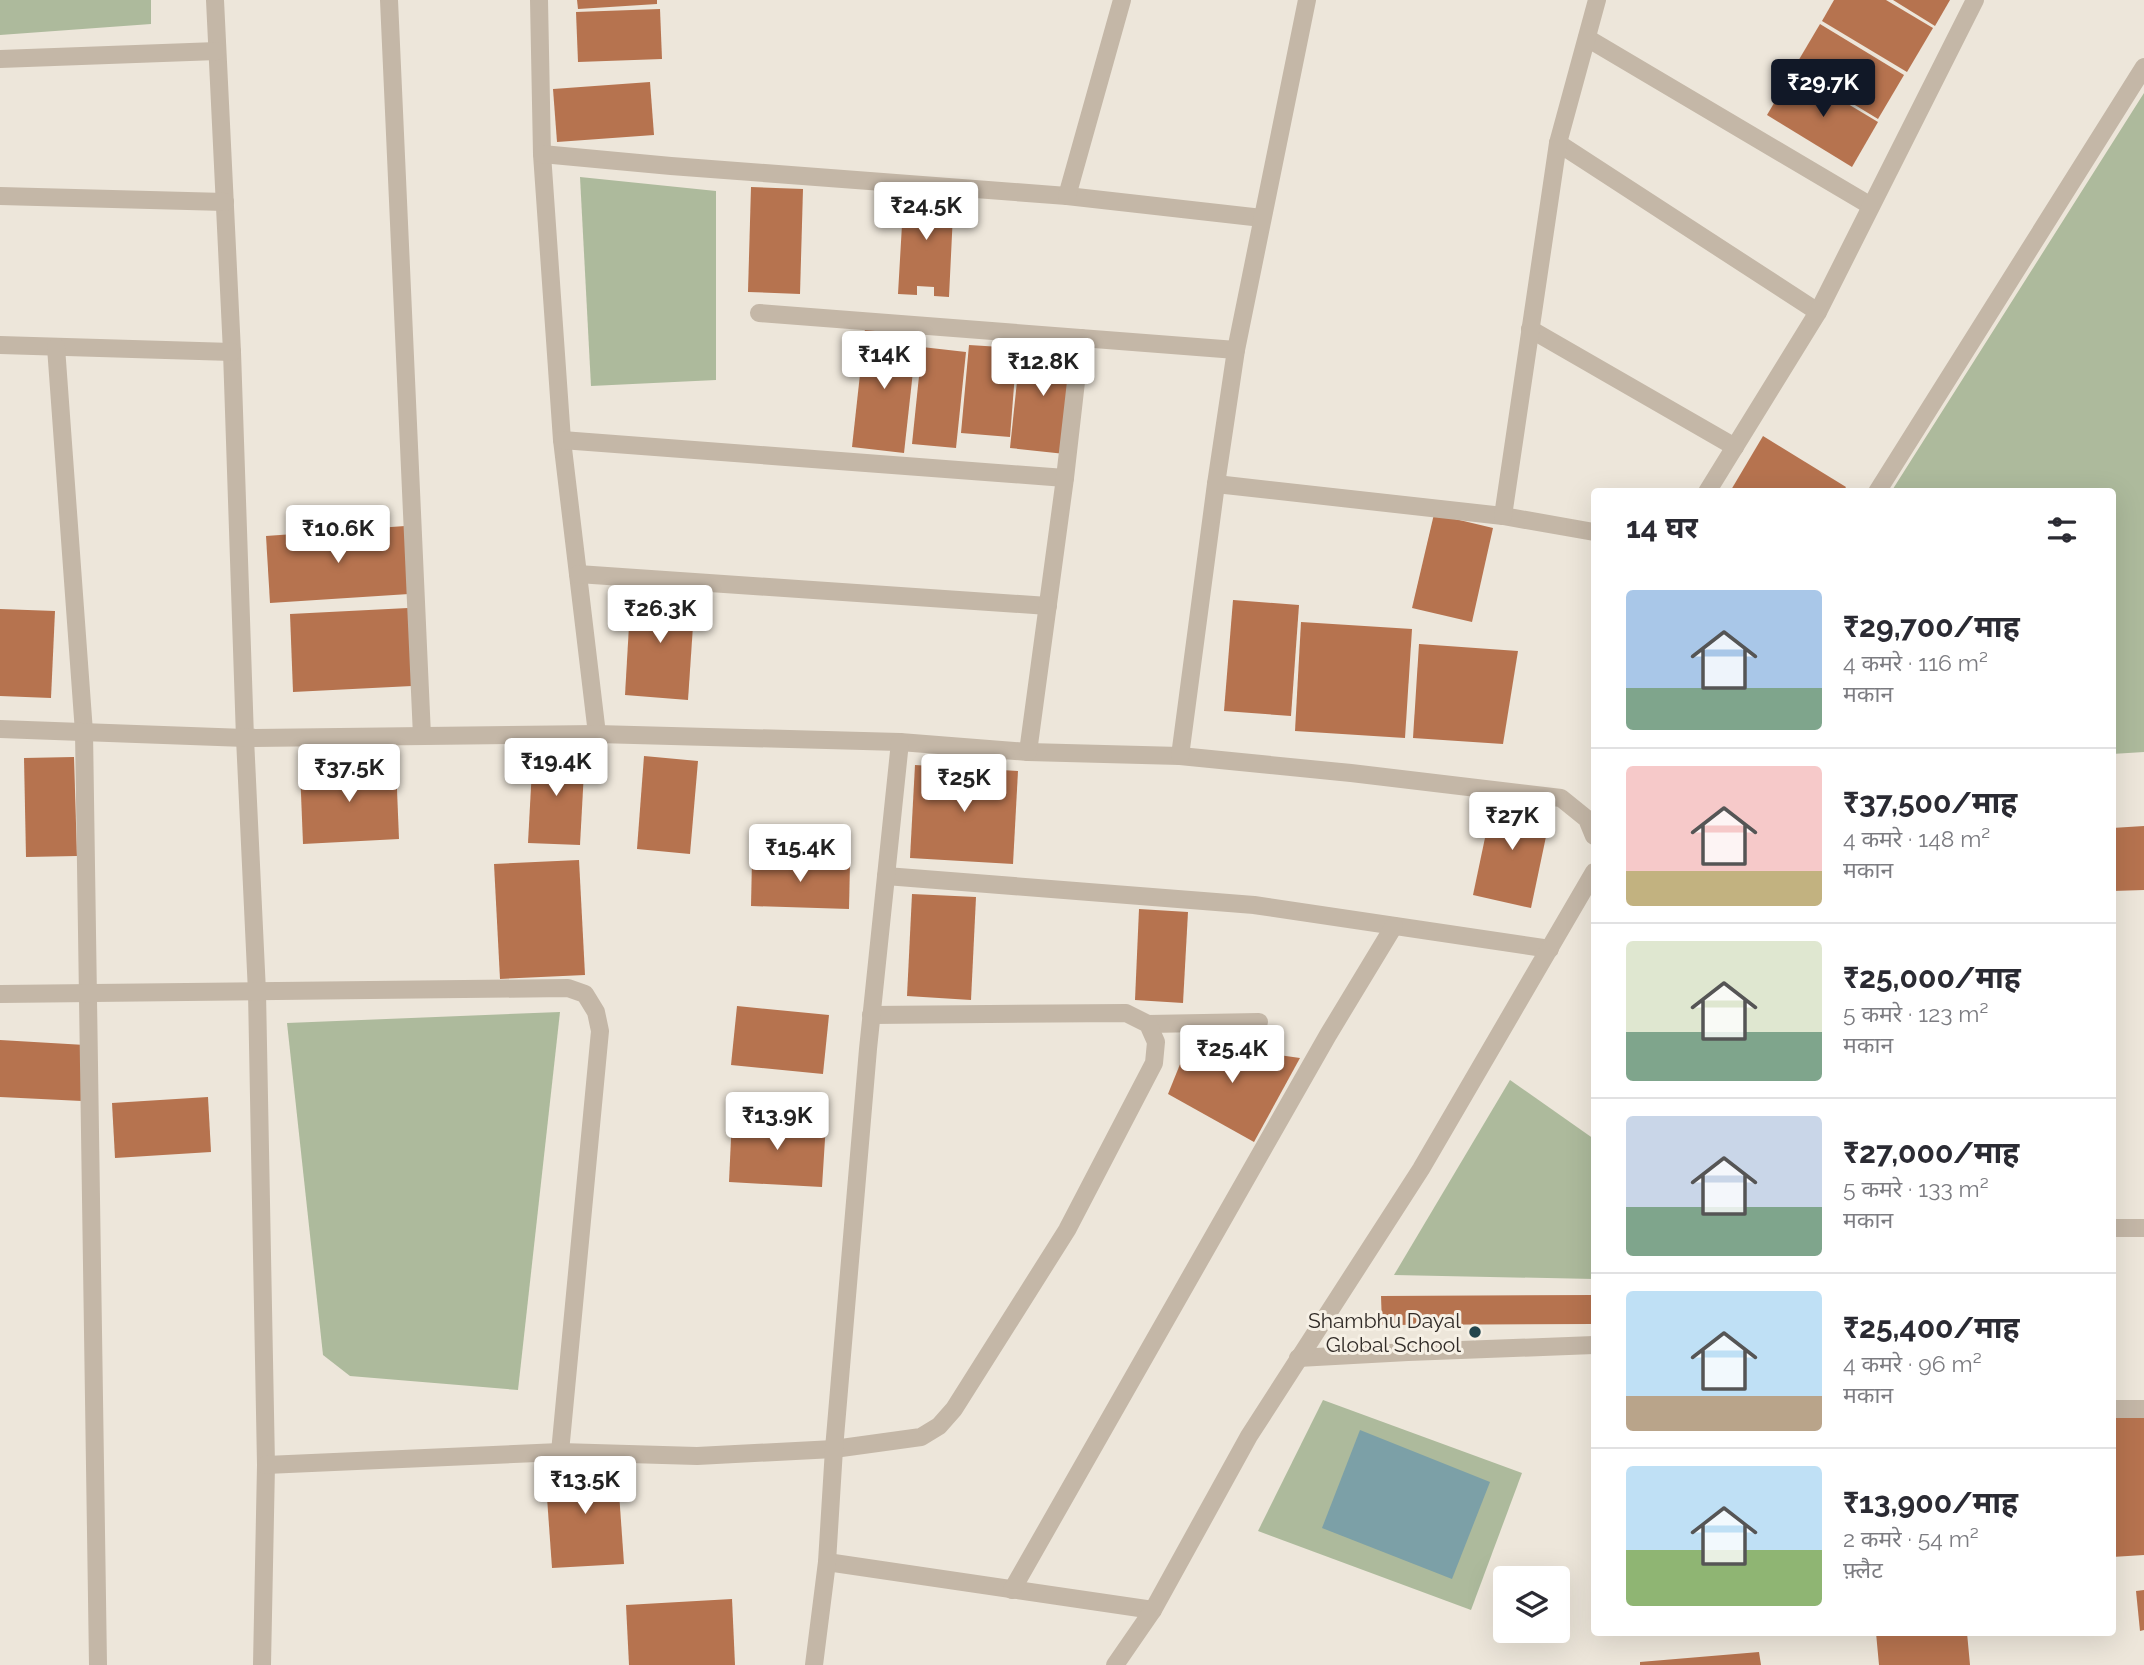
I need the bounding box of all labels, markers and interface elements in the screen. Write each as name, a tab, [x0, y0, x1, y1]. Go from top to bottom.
pin: ₹29.7K	[1766, 60, 1880, 119]
text: ₹29.7K	[1787, 68, 1859, 95]
pin: ₹24.5K	[869, 182, 983, 242]
text: ₹24.5K	[890, 191, 962, 218]
pin: ₹14K	[843, 332, 925, 391]
pin: ₹12.8K	[986, 338, 1100, 398]
text: ₹14K	[858, 340, 910, 367]
text: ₹12.8K	[1007, 347, 1079, 374]
pin: ₹10.6K	[281, 505, 395, 565]
text: 14 घर	[1626, 510, 1698, 545]
icon: filters	[2043, 511, 2081, 549]
text: ₹10.6K	[302, 514, 374, 541]
pin: ₹26.3K	[603, 586, 717, 645]
text: ₹26.3K	[624, 594, 696, 621]
text: ₹29,700/माह	[1843, 609, 2020, 644]
icon: home	[1682, 618, 1766, 702]
text: 4 कमरे · 116 m²	[1843, 649, 1988, 676]
text: मकान	[1843, 680, 1893, 707]
pin: ₹19.4K	[499, 738, 613, 798]
pin: ₹37.5K	[292, 744, 406, 804]
text: ₹19.4K	[521, 747, 591, 774]
text: ₹37.5K	[314, 753, 384, 780]
pin: ₹25K	[923, 754, 1005, 814]
text: ₹25K	[937, 763, 991, 790]
text: ₹37,500/माह	[1843, 785, 2017, 820]
pin: ₹27K	[1471, 792, 1553, 852]
icon: home	[1682, 794, 1766, 878]
text: ₹27K	[1485, 801, 1539, 828]
pin: ₹15.4K	[743, 824, 857, 884]
text: 4 कमरे · 148 m²	[1843, 825, 1990, 852]
text: ₹15.4K	[765, 833, 835, 860]
text: मकान	[1843, 856, 1893, 883]
text: ₹25,000/माह	[1843, 960, 2021, 995]
icon: home	[1682, 969, 1766, 1053]
text: 5 कमरे · 123 m²	[1843, 1000, 1988, 1027]
pin: ₹25.4K	[1175, 1026, 1289, 1085]
text: मकान	[1843, 1031, 1893, 1058]
text: ₹25.4K	[1196, 1034, 1268, 1061]
pin: ₹13.9K	[720, 1092, 834, 1152]
text: ₹13.9K	[742, 1101, 812, 1128]
text: ₹27,000/माह	[1843, 1135, 2019, 1170]
icon: home	[1682, 1144, 1766, 1228]
text: 5 कमरे · 133 m²	[1843, 1175, 1989, 1202]
text: मकान	[1843, 1206, 1893, 1233]
place label: Shambhu Dayal Global School	[1308, 1308, 1461, 1357]
text: ₹25,400/माह	[1843, 1310, 2020, 1345]
icon: home	[1682, 1319, 1766, 1403]
marker: Shambhu Dayal Global School	[1467, 1324, 1483, 1340]
text: 4 कमरे · 96 m²	[1843, 1350, 1982, 1377]
text: मकान	[1843, 1381, 1893, 1408]
pin: ₹13.5K	[528, 1456, 642, 1516]
text: ₹13.5K	[550, 1465, 620, 1492]
text: ₹13,900/माह	[1843, 1485, 2018, 1520]
icon: home	[1682, 1494, 1766, 1578]
text: 2 कमरे · 54 m²	[1843, 1525, 1979, 1552]
text: फ़्लैट	[1843, 1556, 1883, 1583]
map controls	[1493, 1566, 1570, 1643]
button: layers	[1493, 1566, 1570, 1643]

